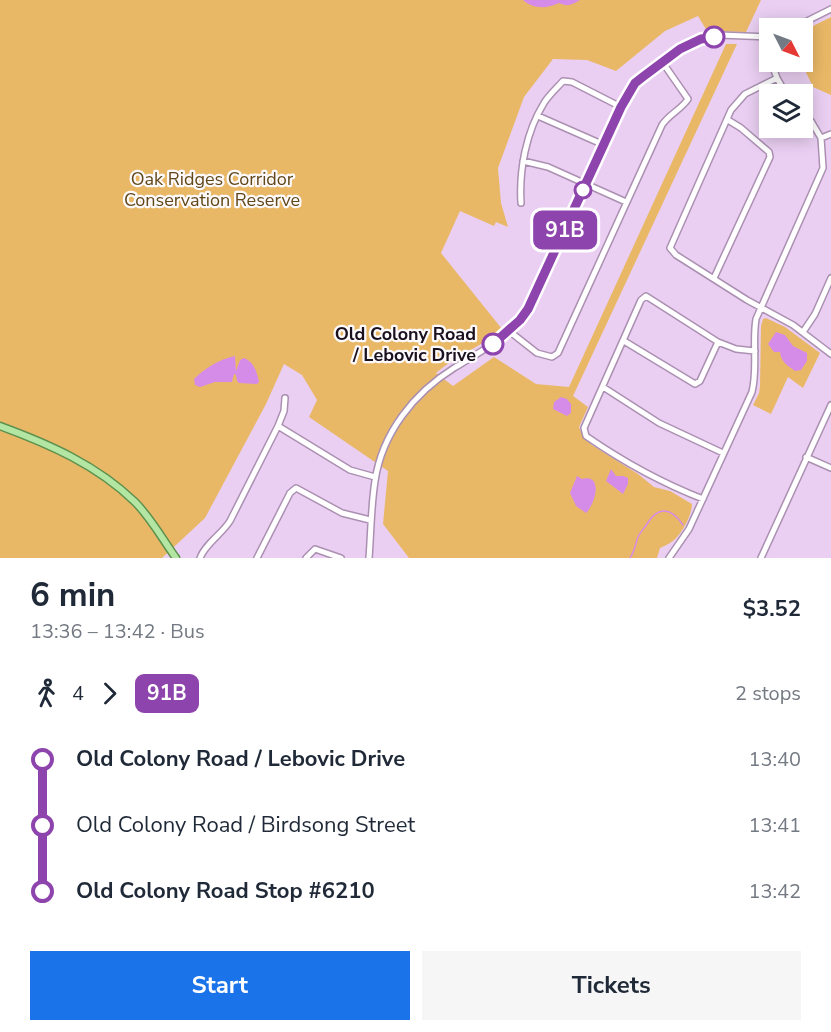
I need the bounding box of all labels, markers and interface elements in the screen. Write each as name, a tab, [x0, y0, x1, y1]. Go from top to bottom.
north arrow	[759, 18, 813, 72]
map controls	[759, 18, 813, 138]
unlabelled marker	[703, 26, 725, 48]
button: layers	[759, 84, 813, 138]
park label: Oak Ridges Corridor Conservation Reserve	[124, 167, 300, 212]
unlabelled marker	[574, 181, 592, 199]
line badge: 91B	[530, 210, 600, 250]
text: 91B	[545, 216, 585, 244]
place label: Old Colony Road / Lebovic Drive	[335, 322, 476, 367]
marker: Old Colony Road / Lebovic Drive	[482, 333, 504, 355]
text: 6 min	[30, 573, 115, 618]
text: $3.52	[743, 594, 801, 624]
text: 13:36 – 13:42 · Bus	[30, 618, 205, 645]
icon: walk	[30, 677, 63, 710]
icon: forward	[93, 677, 126, 710]
text: 91B	[147, 679, 187, 707]
text: 4	[72, 680, 84, 707]
text: 2 stops	[735, 680, 801, 707]
text: Old Colony Road / Lebovic Drive	[76, 744, 405, 774]
text: 13:40	[748, 746, 801, 773]
text: Old Colony Road / Birdsong Street	[76, 810, 415, 840]
text: 13:41	[748, 812, 801, 839]
text: Old Colony Road Stop #6210	[76, 876, 375, 906]
text: 13:42	[748, 878, 801, 905]
button: Start	[30, 951, 410, 1020]
button: Tickets	[422, 951, 801, 1020]

